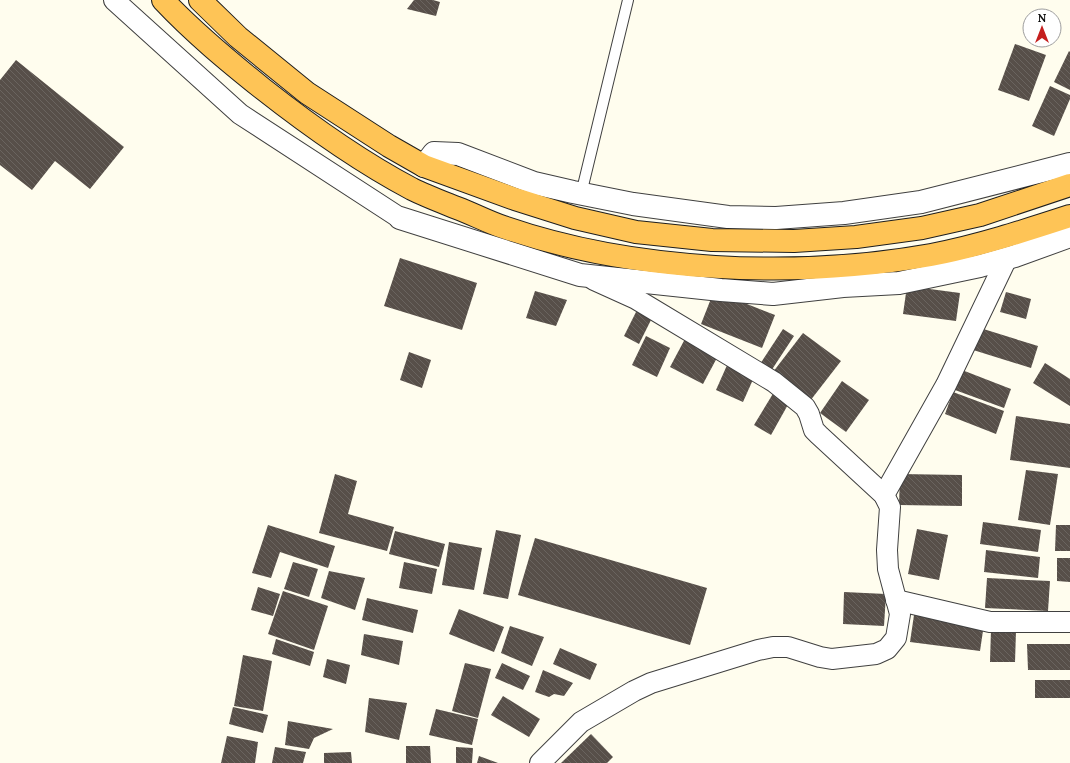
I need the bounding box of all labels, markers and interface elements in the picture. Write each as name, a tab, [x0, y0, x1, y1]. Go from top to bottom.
north arrow	[1022, 8, 1062, 48]
text: N	[1038, 11, 1047, 25]

